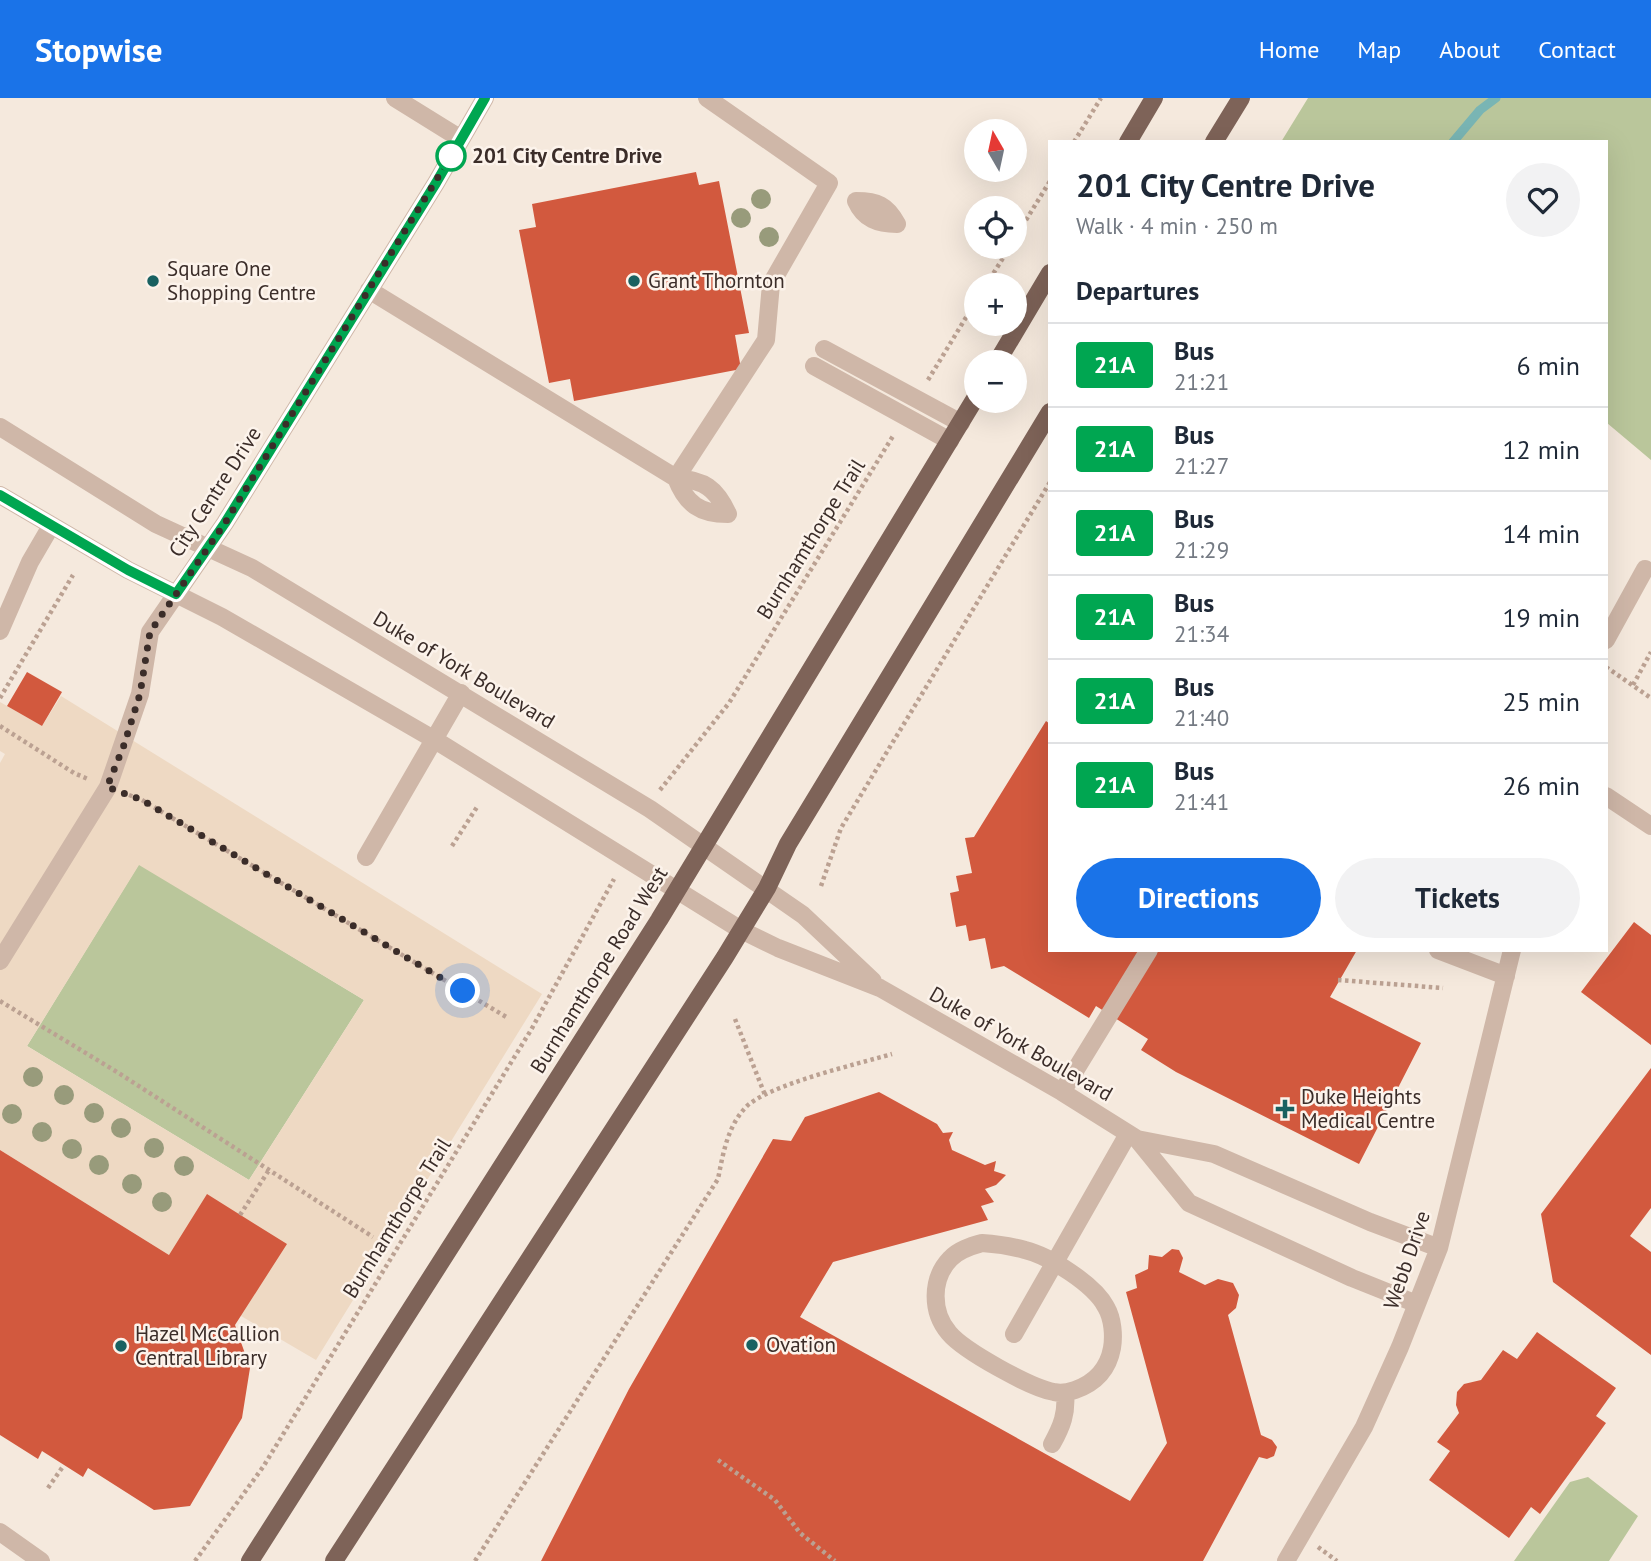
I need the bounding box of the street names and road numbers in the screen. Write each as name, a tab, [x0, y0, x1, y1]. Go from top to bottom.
street label: City Centre Drive	[162, 421, 267, 562]
street label: Burnhamthorpe Trail	[750, 454, 871, 624]
street label: Duke of York Boulevard	[368, 605, 560, 735]
street label: Burnhamthorpe Road West	[524, 861, 673, 1078]
street label: Duke of York Boulevard	[925, 980, 1118, 1107]
street label: Burnhamthorpe Trail	[336, 1133, 457, 1303]
street label: Webb Drive	[1377, 1207, 1436, 1313]

